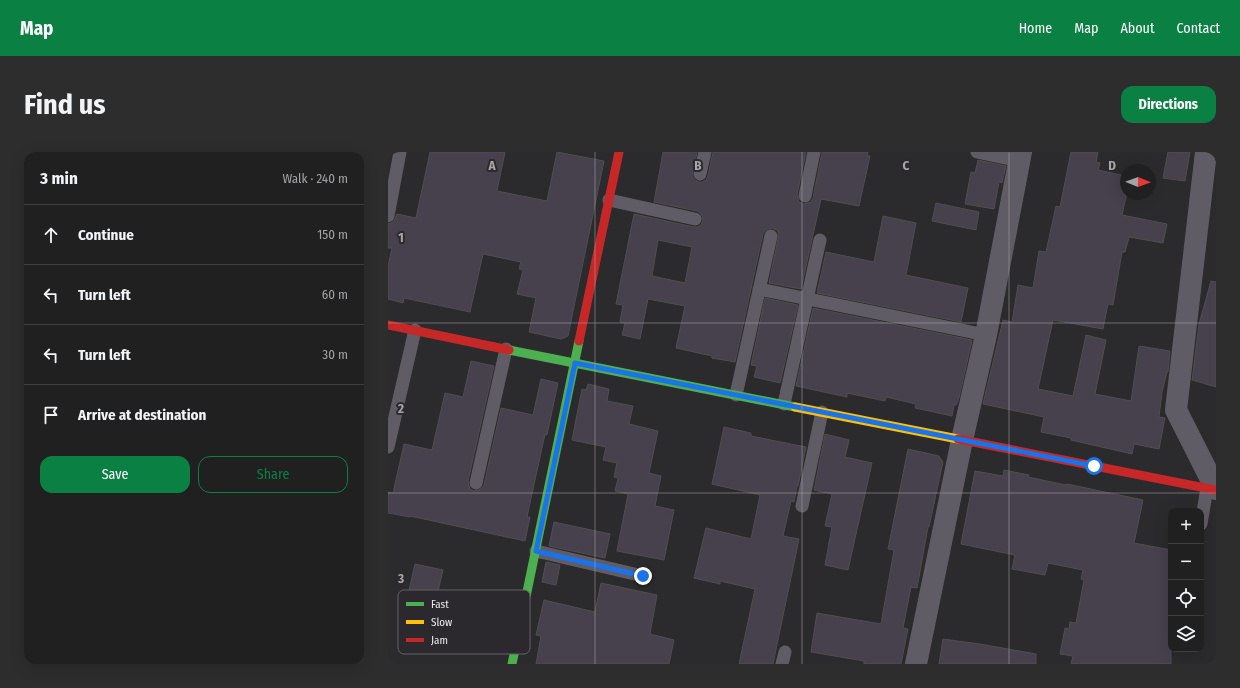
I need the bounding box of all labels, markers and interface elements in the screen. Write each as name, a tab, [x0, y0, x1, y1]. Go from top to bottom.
text: Map	[20, 17, 53, 40]
text: Home	[1019, 20, 1052, 37]
text: Map	[1074, 20, 1098, 37]
text: About	[1120, 20, 1155, 37]
text: Contact	[1177, 20, 1220, 37]
button: Directions	[1121, 86, 1216, 123]
text: Find us	[24, 88, 106, 121]
text: A	[487, 158, 496, 173]
text: B	[694, 158, 702, 173]
text: C	[903, 158, 910, 173]
text: D	[1108, 158, 1116, 173]
north arrow	[1120, 164, 1156, 200]
text: 3 min	[40, 168, 78, 189]
text: Walk · 240 m	[282, 171, 348, 186]
icon: ahead	[40, 224, 62, 246]
text: Continue	[78, 226, 134, 244]
text: 150 m	[317, 227, 348, 242]
text: 1	[398, 230, 404, 245]
icon: left	[40, 284, 62, 306]
text: Turn left	[78, 286, 131, 304]
text: 60 m	[322, 287, 348, 302]
icon: left	[40, 344, 62, 366]
text: Turn left	[78, 346, 131, 364]
text: 30 m	[322, 347, 348, 362]
text: 2	[397, 401, 404, 416]
icon: arrive	[40, 404, 62, 426]
text: Arrive at destination	[78, 406, 206, 424]
button: Save	[40, 456, 190, 493]
button: Share	[198, 456, 348, 493]
route start	[1085, 457, 1103, 475]
map controls	[1168, 508, 1204, 652]
button: +	[1168, 508, 1204, 544]
button: −	[1168, 544, 1204, 580]
route end	[634, 567, 652, 585]
text: 3	[397, 571, 404, 586]
button: locate	[1168, 580, 1204, 616]
legend	[398, 590, 530, 654]
text: Fast	[431, 598, 449, 611]
text: Slow	[431, 616, 452, 629]
button: layers	[1168, 616, 1204, 652]
text: Jam	[431, 634, 448, 647]

